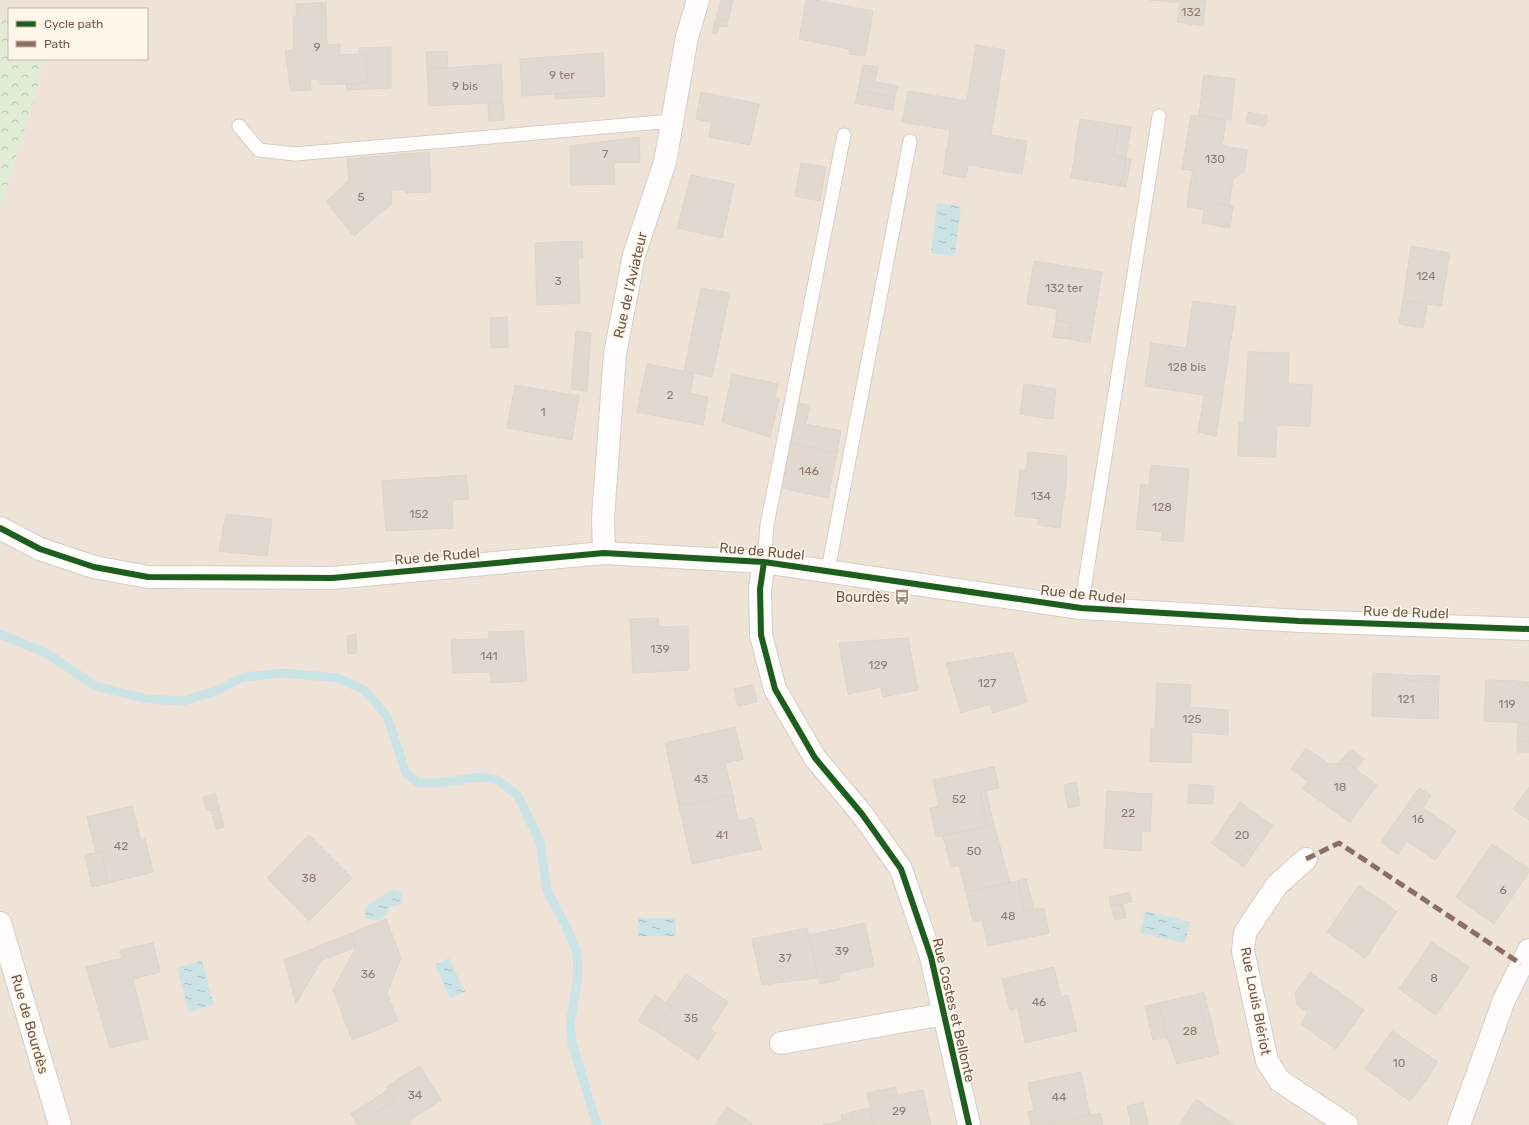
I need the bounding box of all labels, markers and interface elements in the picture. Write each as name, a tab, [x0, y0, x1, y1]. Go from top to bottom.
house number: 132	[1181, 5, 1201, 19]
legend	[8, 8, 148, 60]
text: Cycle path	[44, 17, 103, 31]
text: Path	[44, 37, 70, 51]
house number: 9	[313, 40, 321, 54]
house number: 9 ter	[549, 68, 575, 82]
house number: 9 bis	[452, 79, 478, 93]
house number: 7	[602, 147, 608, 161]
house number: 130	[1205, 152, 1225, 166]
house number: 5	[357, 190, 365, 204]
street label: Rue de l'Aviateur	[610, 230, 651, 340]
house number: 124	[1416, 269, 1436, 283]
house number: 3	[554, 274, 562, 288]
house number: 132 ter	[1045, 281, 1083, 295]
house number: 128 bis	[1168, 360, 1206, 374]
house number: 2	[666, 388, 674, 402]
house number: 1	[540, 405, 546, 419]
house number: 146	[799, 464, 819, 478]
house number: 134	[1031, 489, 1051, 503]
house number: 128	[1152, 500, 1172, 514]
house number: 152	[409, 507, 429, 521]
street label: Rue de Rudel	[719, 539, 805, 564]
street label: Rue de Rudel	[394, 544, 480, 569]
street label: Rue de Rudel	[1039, 582, 1126, 607]
bus stop icon: Bourdès	[893, 588, 911, 606]
place label: Bourdès	[836, 589, 890, 606]
street label: Rue de Rudel	[1363, 603, 1449, 622]
house number: 139	[650, 642, 670, 656]
house number: 141	[480, 649, 498, 663]
house number: 129	[868, 658, 888, 672]
house number: 127	[978, 676, 996, 690]
house number: 121	[1397, 692, 1415, 706]
house number: 119	[1498, 697, 1516, 711]
house number: 125	[1182, 712, 1202, 726]
house number: 43	[694, 772, 708, 786]
house number: 18	[1334, 780, 1346, 794]
house number: 52	[952, 792, 966, 806]
house number: 22	[1121, 806, 1135, 820]
house number: 16	[1412, 812, 1424, 826]
house number: 41	[716, 828, 728, 842]
house number: 20	[1235, 828, 1249, 842]
house number: 42	[114, 839, 128, 853]
house number: 50	[967, 844, 981, 858]
house number: 38	[302, 871, 316, 885]
house number: 6	[1499, 883, 1507, 897]
house number: 48	[1000, 909, 1016, 923]
street label: Rue Costes et Bellonte	[929, 936, 978, 1084]
house number: 39	[835, 944, 849, 958]
street label: Rue Louis Blériot	[1237, 946, 1274, 1057]
house number: 37	[778, 951, 792, 965]
house number: 36	[361, 967, 375, 981]
house number: 8	[1430, 971, 1438, 985]
street label: Rue de Bourdès	[7, 972, 52, 1076]
house number: 46	[1032, 995, 1046, 1009]
house number: 35	[684, 1011, 698, 1025]
house number: 28	[1183, 1024, 1197, 1038]
house number: 10	[1393, 1056, 1405, 1070]
house number: 34	[408, 1088, 423, 1102]
house number: 44	[1052, 1090, 1067, 1104]
house number: 29	[892, 1104, 906, 1118]

